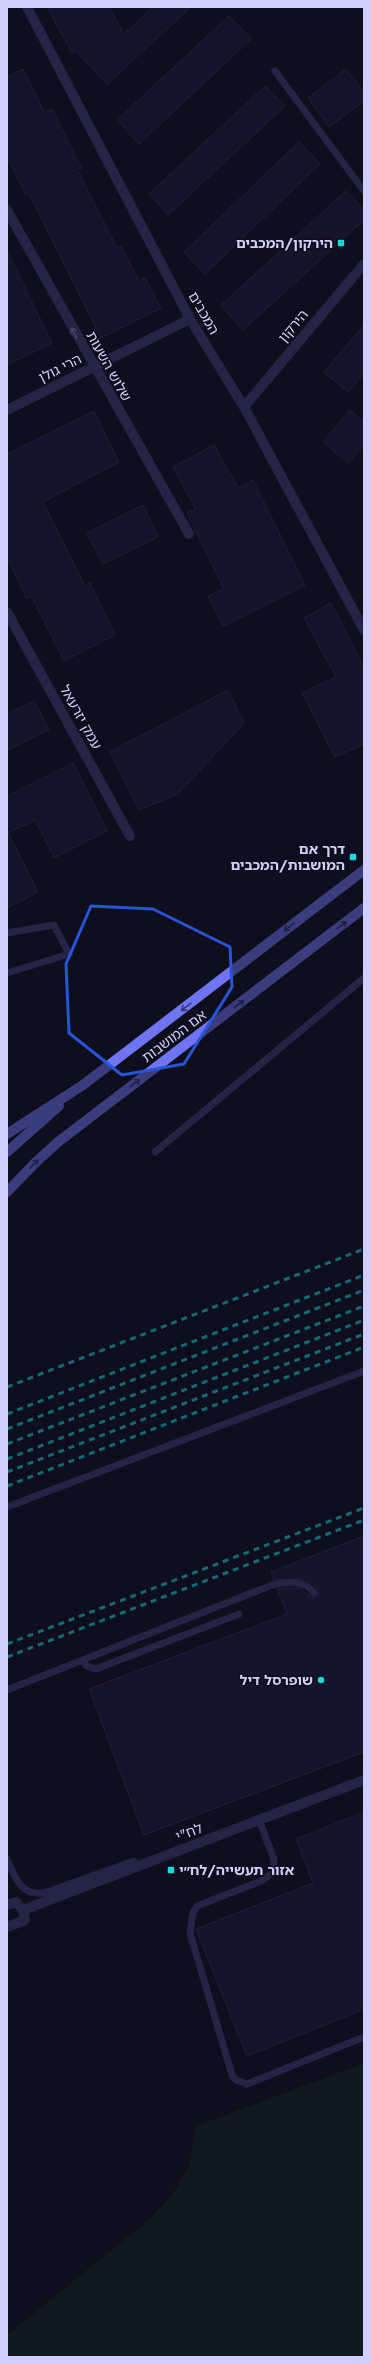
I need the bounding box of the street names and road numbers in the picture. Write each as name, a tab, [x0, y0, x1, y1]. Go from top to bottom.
street label: המכבים	[184, 288, 224, 338]
street label: הירקון	[273, 305, 313, 347]
street label: שלוש השעות	[82, 327, 136, 405]
street label: הרי גולן	[35, 349, 85, 387]
street label: עמק יזרעאל	[55, 681, 107, 753]
street label: אם המושבות	[137, 1005, 211, 1067]
street label: לח"י	[173, 1818, 205, 1846]

